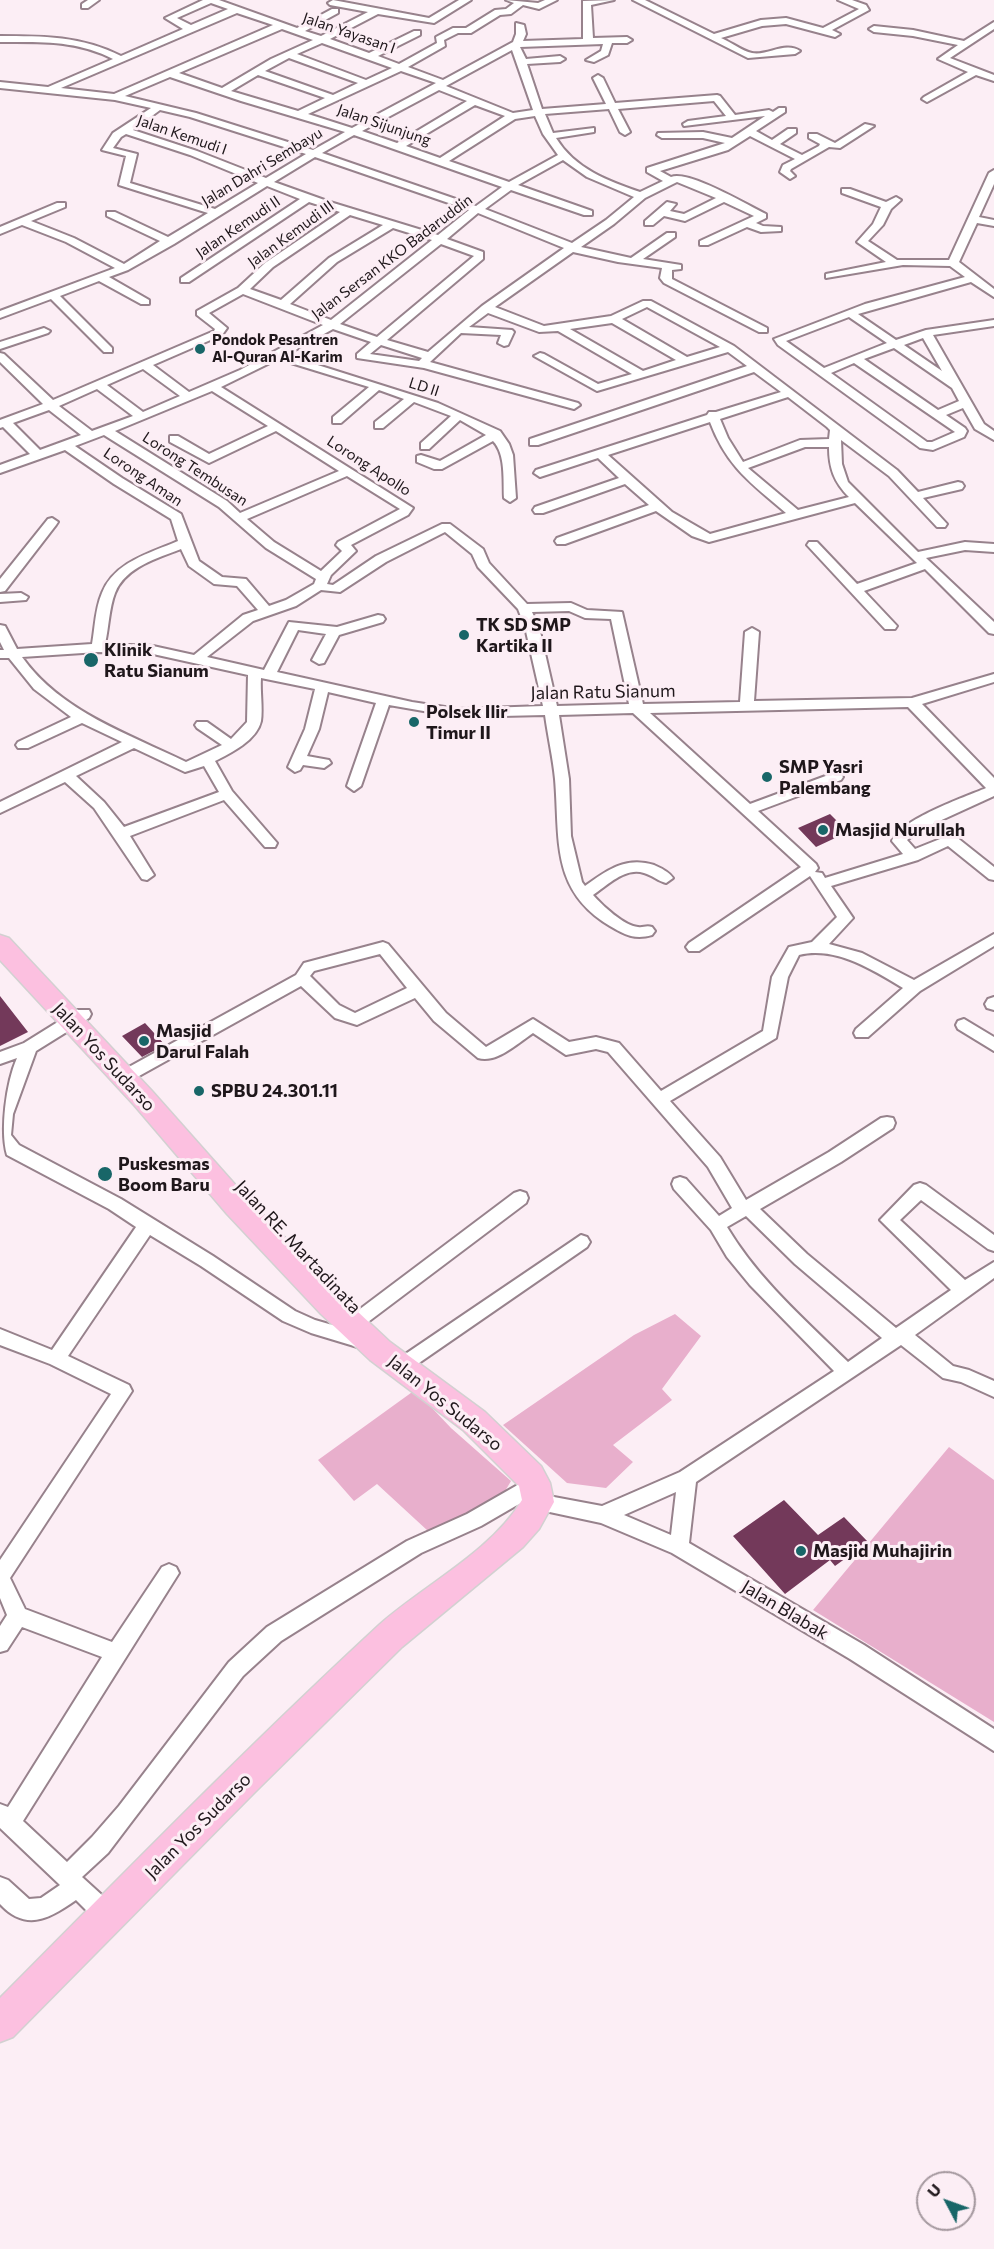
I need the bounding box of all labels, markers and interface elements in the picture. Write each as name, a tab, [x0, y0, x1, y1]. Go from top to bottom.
street label: Jalan Yayasan I	[300, 9, 398, 57]
street label: Jalan Sijunjung	[335, 101, 433, 149]
street label: Jalan Kemudi I	[135, 111, 229, 159]
street label: Jalan Dahri Sembayu	[198, 124, 326, 210]
street label: Jalan Sersan KKO Badaruddin	[308, 191, 476, 323]
street label: Jalan Kemudi II	[192, 192, 284, 262]
street label: Jalan Kemudi III	[244, 197, 338, 271]
place label: Pondok Pesantren Al-Quran Al-Karim	[212, 331, 343, 366]
marker: Pondok Pesantren Al-Quran Al-Karim	[193, 342, 207, 356]
street label: LD II	[407, 374, 441, 400]
street label: Lorong Tembusan	[139, 428, 251, 510]
street label: Lorong Apollo	[324, 432, 414, 500]
street label: Lorong Aman	[100, 444, 186, 510]
place label: TK SD SMP Kartika II	[476, 614, 571, 656]
marker: TK SD SMP Kartika II	[457, 628, 471, 642]
place label: Klinik Ratu Sianum	[104, 639, 209, 682]
marker: Klinik Ratu Sianum	[82, 651, 100, 669]
street label: Jalan Ratu Sianum	[530, 680, 676, 704]
place label: Polsek Ilir Timur II	[426, 701, 508, 744]
marker: Polsek Ilir Timur II	[407, 715, 421, 729]
place label: SMP Yasri Palembang	[779, 756, 871, 798]
marker: SMP Yasri Palembang	[760, 770, 774, 784]
place label: Masjid Nurullah	[835, 819, 965, 841]
marker: Masjid Nurullah	[816, 823, 830, 837]
street label: Jalan Yos Sudarso	[48, 998, 160, 1116]
place label: Masjid Darul Falah	[156, 1020, 249, 1062]
marker: Masjid Darul Falah	[137, 1034, 151, 1048]
place label: SPBU 24.301.11	[211, 1080, 338, 1102]
marker: SPBU 24.301.11	[192, 1084, 206, 1098]
place label: Puskesmas Boom Baru	[118, 1153, 210, 1196]
marker: Puskesmas Boom Baru	[96, 1165, 114, 1183]
street label: Jalan RE. Martadinata	[230, 1176, 366, 1318]
street label: Jalan Yos Sudarso	[383, 1350, 507, 1456]
place label: Masjid Muhajirin	[813, 1540, 952, 1562]
marker: Masjid Muhajirin	[794, 1544, 808, 1558]
street label: Jalan Blabak	[738, 1576, 832, 1644]
street label: Jalan Yos Sudarso	[141, 1769, 255, 1883]
north arrow	[916, 2171, 976, 2231]
text: U	[923, 2180, 945, 2201]

